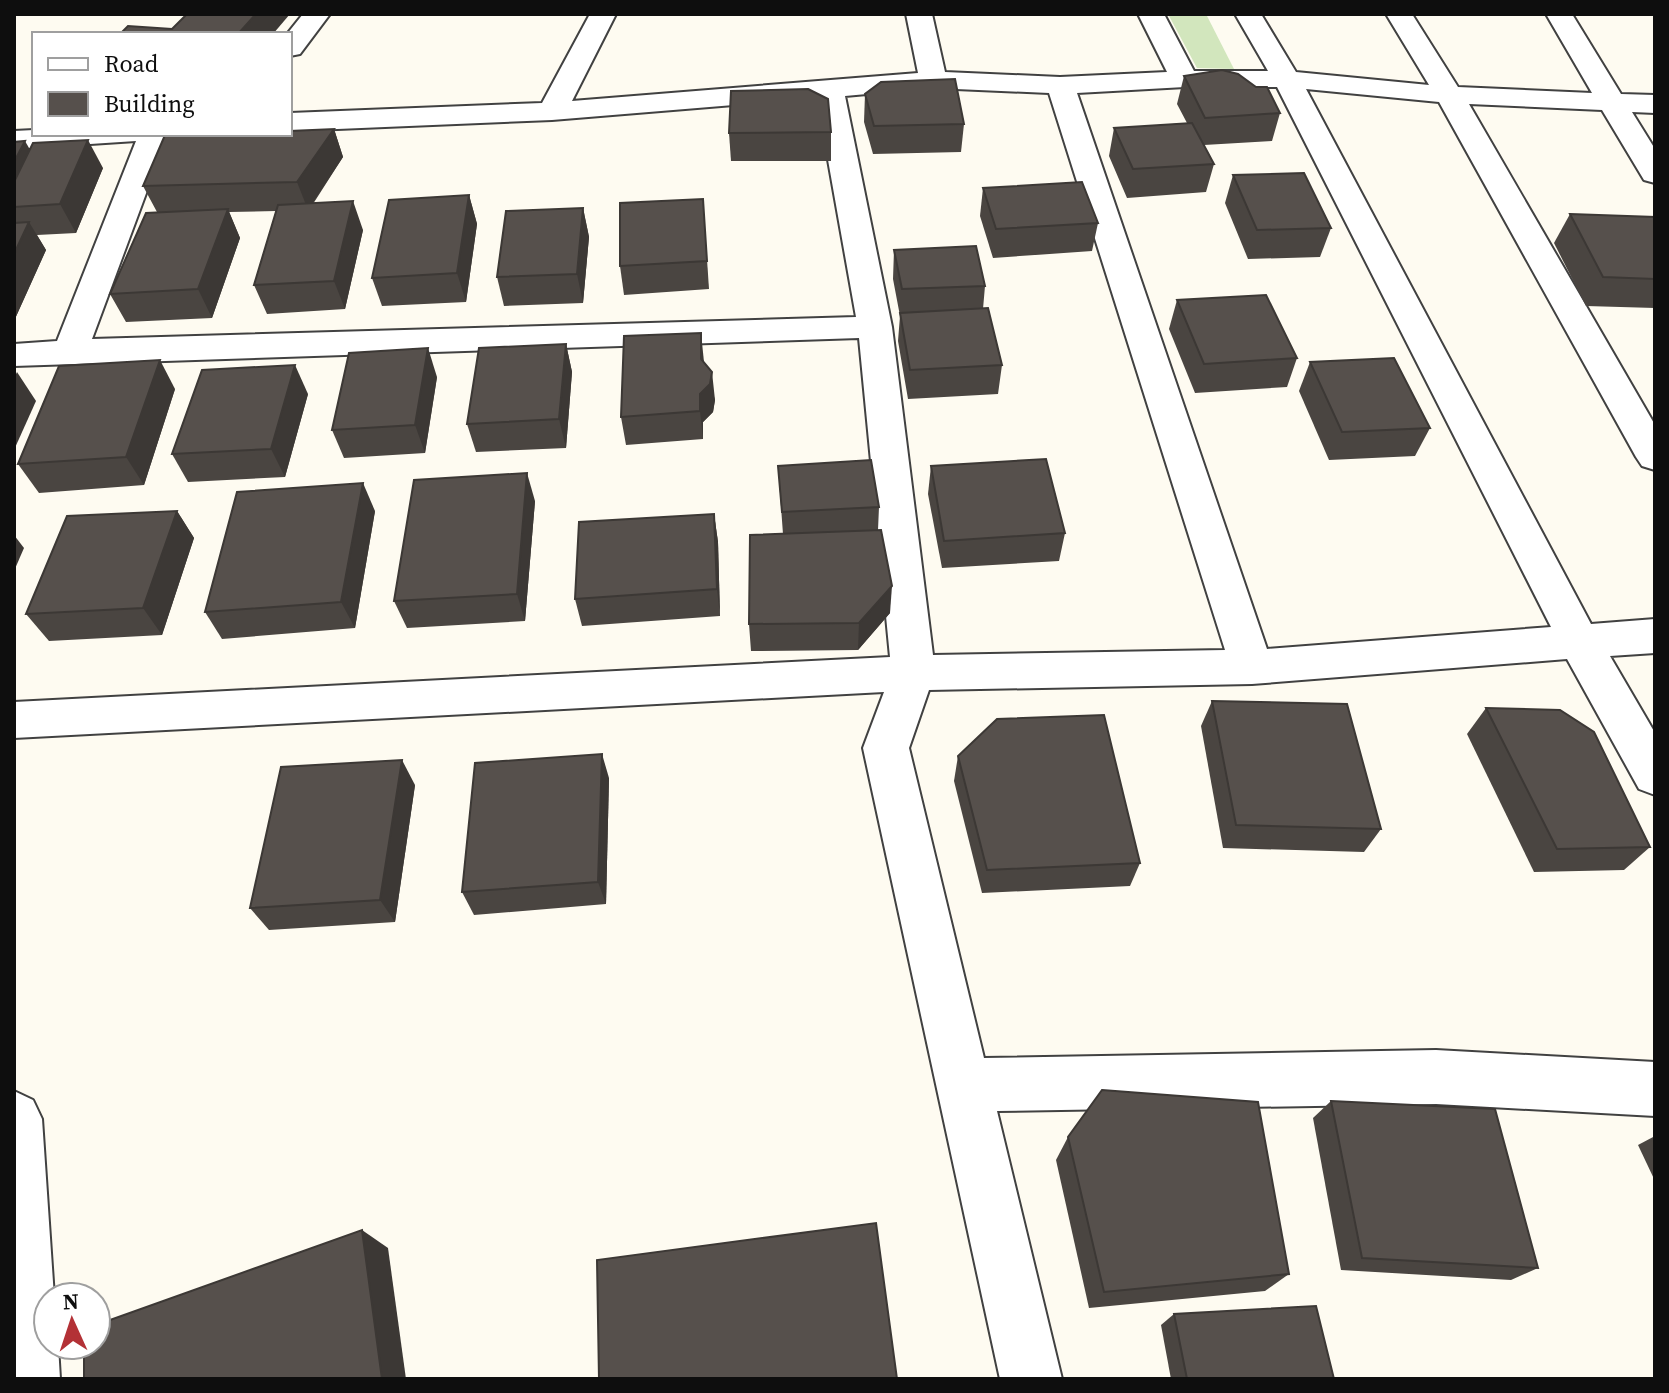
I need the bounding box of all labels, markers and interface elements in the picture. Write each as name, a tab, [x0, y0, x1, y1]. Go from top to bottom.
legend	[32, 32, 292, 136]
text: Road	[104, 47, 159, 80]
text: Building	[104, 87, 195, 120]
north arrow	[32, 1281, 112, 1361]
text: N	[62, 1286, 80, 1316]

